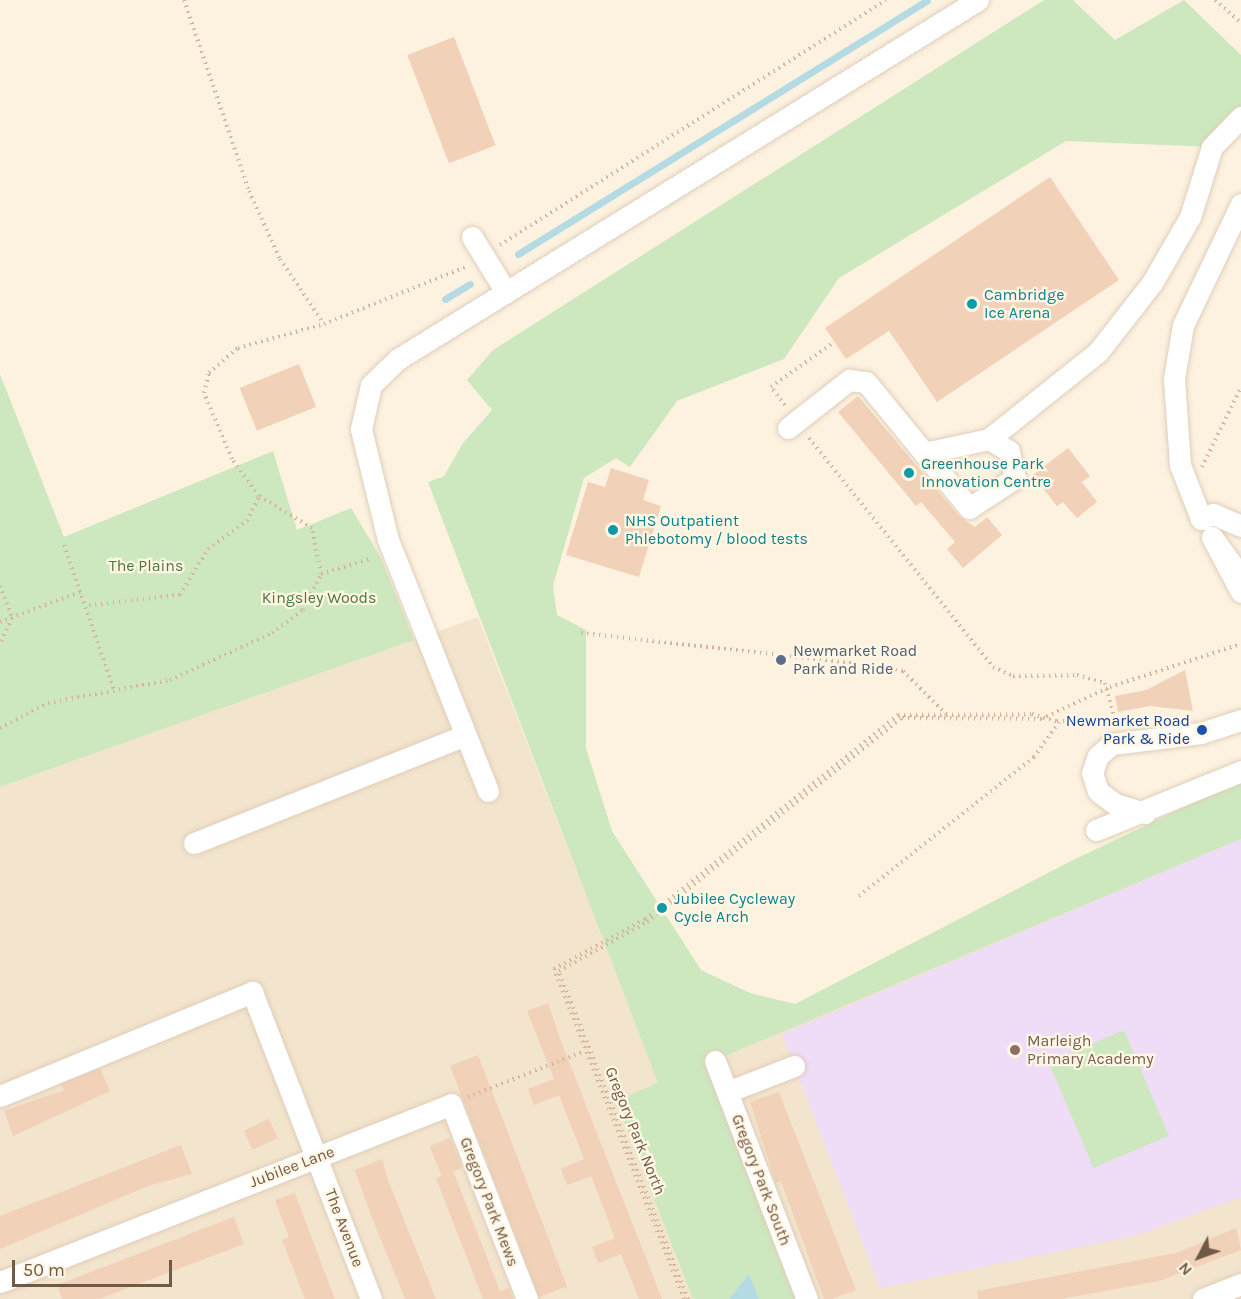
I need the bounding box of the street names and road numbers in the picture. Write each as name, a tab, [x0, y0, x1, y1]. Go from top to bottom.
street label: Gregory Park North	[601, 1064, 669, 1198]
street label: Gregory Park South	[727, 1112, 795, 1248]
street label: Gregory Park Mews	[455, 1135, 523, 1269]
street label: Jubilee Lane	[247, 1142, 337, 1192]
street label: The Avenue	[320, 1186, 368, 1270]

